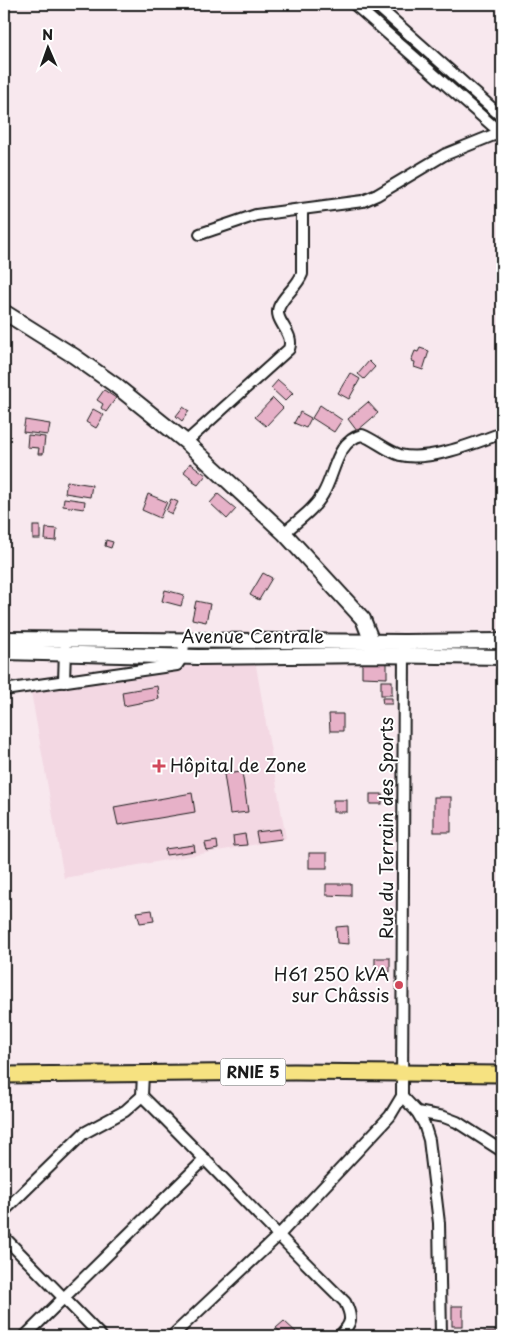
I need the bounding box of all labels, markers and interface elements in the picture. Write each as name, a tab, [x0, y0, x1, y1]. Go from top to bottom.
north arrow	[22, 22, 72, 72]
text: N	[42, 24, 53, 45]
street label: Avenue Centrale	[182, 622, 324, 649]
street label: Rue du Terrain des Sports	[372, 717, 399, 939]
place label: Hôpital de Zone	[170, 751, 307, 778]
marker: Hôpital de Zone	[152, 759, 166, 773]
place label: H61 250 kVA sur Châssis	[274, 960, 389, 1008]
marker: H61 250 kVA sur Châssis	[393, 979, 405, 991]
road number: RNIE 5	[220, 1058, 286, 1086]

